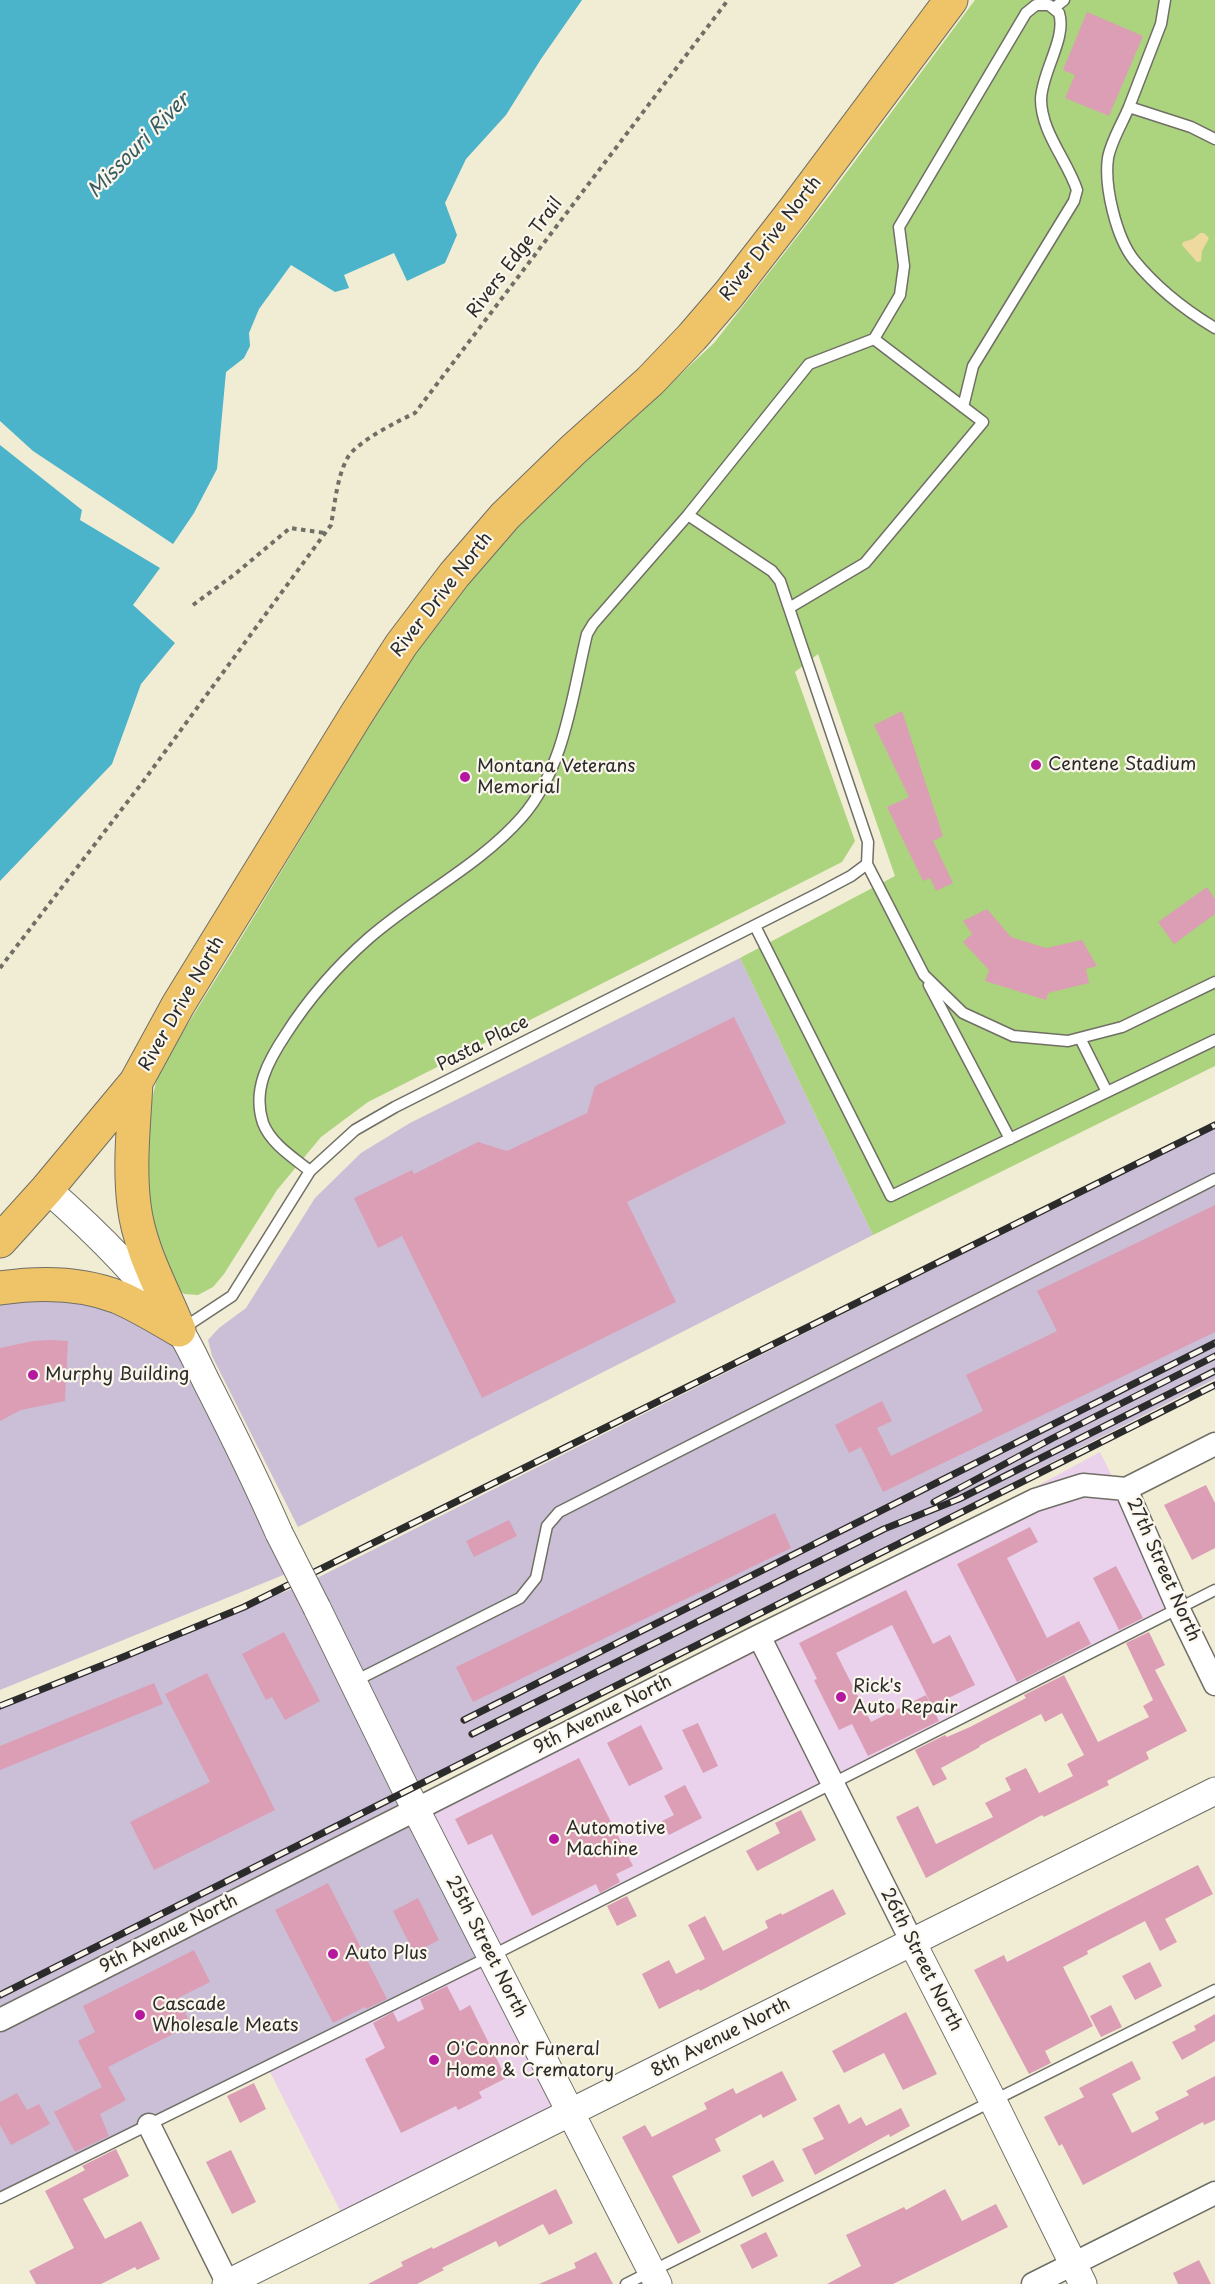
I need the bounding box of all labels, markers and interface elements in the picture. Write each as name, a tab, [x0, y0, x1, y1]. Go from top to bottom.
water label: Missouri River	[83, 89, 195, 203]
street label: River Drive North	[716, 172, 826, 306]
street label: Rivers Edge Trail	[463, 193, 567, 323]
street label: River Drive North	[387, 528, 497, 662]
place label: Centene Stadium	[1048, 754, 1196, 776]
place label: Montana Veterans Memorial	[477, 756, 635, 798]
marker: Centene Stadium	[1029, 758, 1043, 772]
marker: Montana Veterans Memorial	[458, 770, 472, 784]
street label: River Drive North	[135, 933, 229, 1075]
street label: Pasta Place	[433, 1012, 533, 1076]
place label: Murphy Building	[45, 1364, 189, 1386]
marker: Murphy Building	[26, 1368, 40, 1382]
street label: 27th Street North	[1122, 1495, 1204, 1645]
street label: 9th Avenue North	[530, 1671, 676, 1759]
place label: Rick's Auto Repair	[853, 1676, 957, 1718]
marker: Rick's Auto Repair	[834, 1690, 848, 1704]
place label: Automotive Machine	[566, 1818, 666, 1860]
marker: Automotive Machine	[547, 1832, 561, 1846]
street label: 25th Street North	[441, 1872, 531, 2022]
street label: 26th Street North	[876, 1885, 966, 2035]
street label: 9th Avenue North	[96, 1890, 242, 1978]
place label: Auto Plus	[345, 1943, 427, 1965]
marker: Auto Plus	[326, 1947, 340, 1961]
place label: Cascade Wholesale Meats	[152, 1994, 298, 2036]
street label: 8th Avenue North	[648, 1994, 794, 2082]
marker: Cascade Wholesale Meats	[133, 2008, 147, 2022]
place label: O'Connor Funeral Home & Crematory	[446, 2039, 614, 2082]
marker: O'Connor Funeral Home & Crematory	[427, 2053, 441, 2067]

